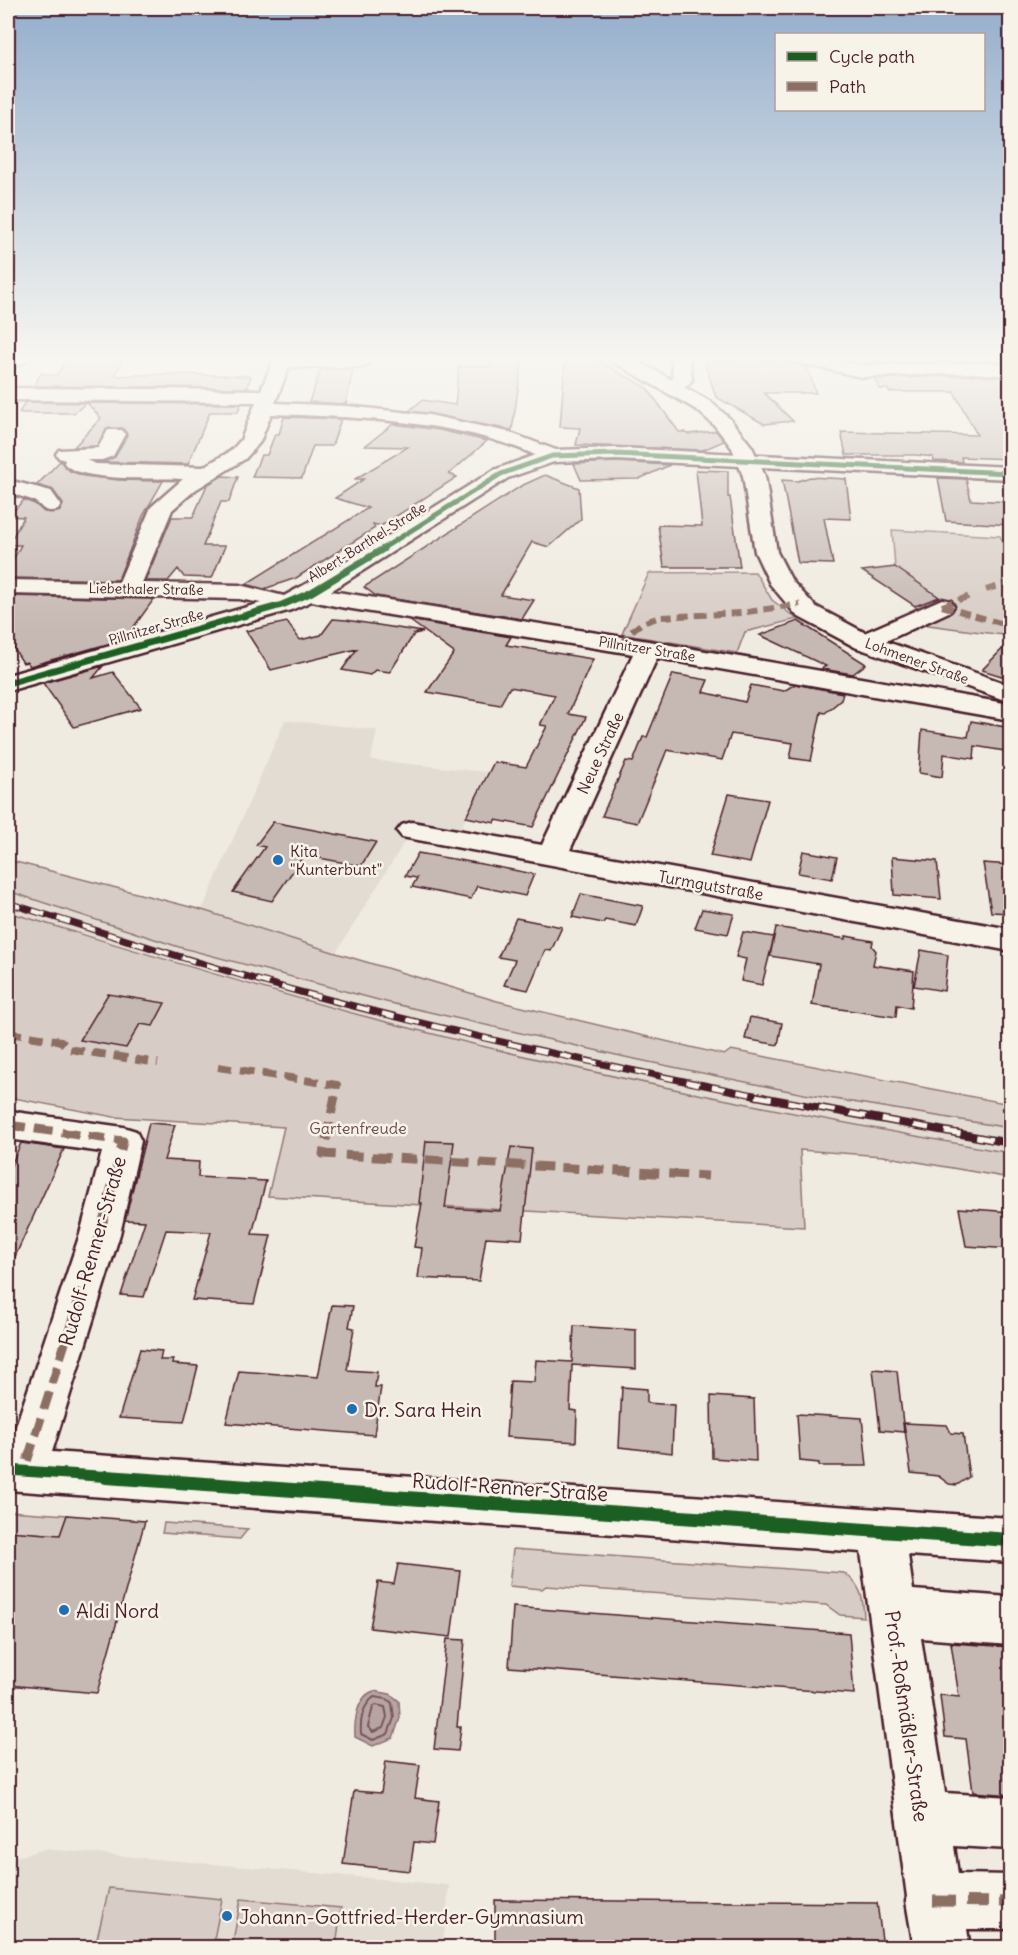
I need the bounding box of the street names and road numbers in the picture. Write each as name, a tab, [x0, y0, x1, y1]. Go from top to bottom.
street label: Albert-Barthel-Straße	[304, 498, 430, 586]
street label: Liebethaler Straße	[88, 579, 204, 599]
street label: Pillnitzer Straße	[107, 605, 205, 649]
street label: Pillnitzer Straße	[597, 632, 697, 666]
street label: Lohmener Straße	[863, 634, 971, 688]
street label: Neue Straße	[572, 709, 628, 797]
street label: Turmgutstraße	[657, 866, 765, 904]
street label: Rudolf-Renner-Straße	[53, 1153, 131, 1349]
street label: Rudolf-Renner-Straße	[411, 1468, 609, 1506]
street label: Prof.-Roßmäßler-Straße	[880, 1609, 934, 1823]

